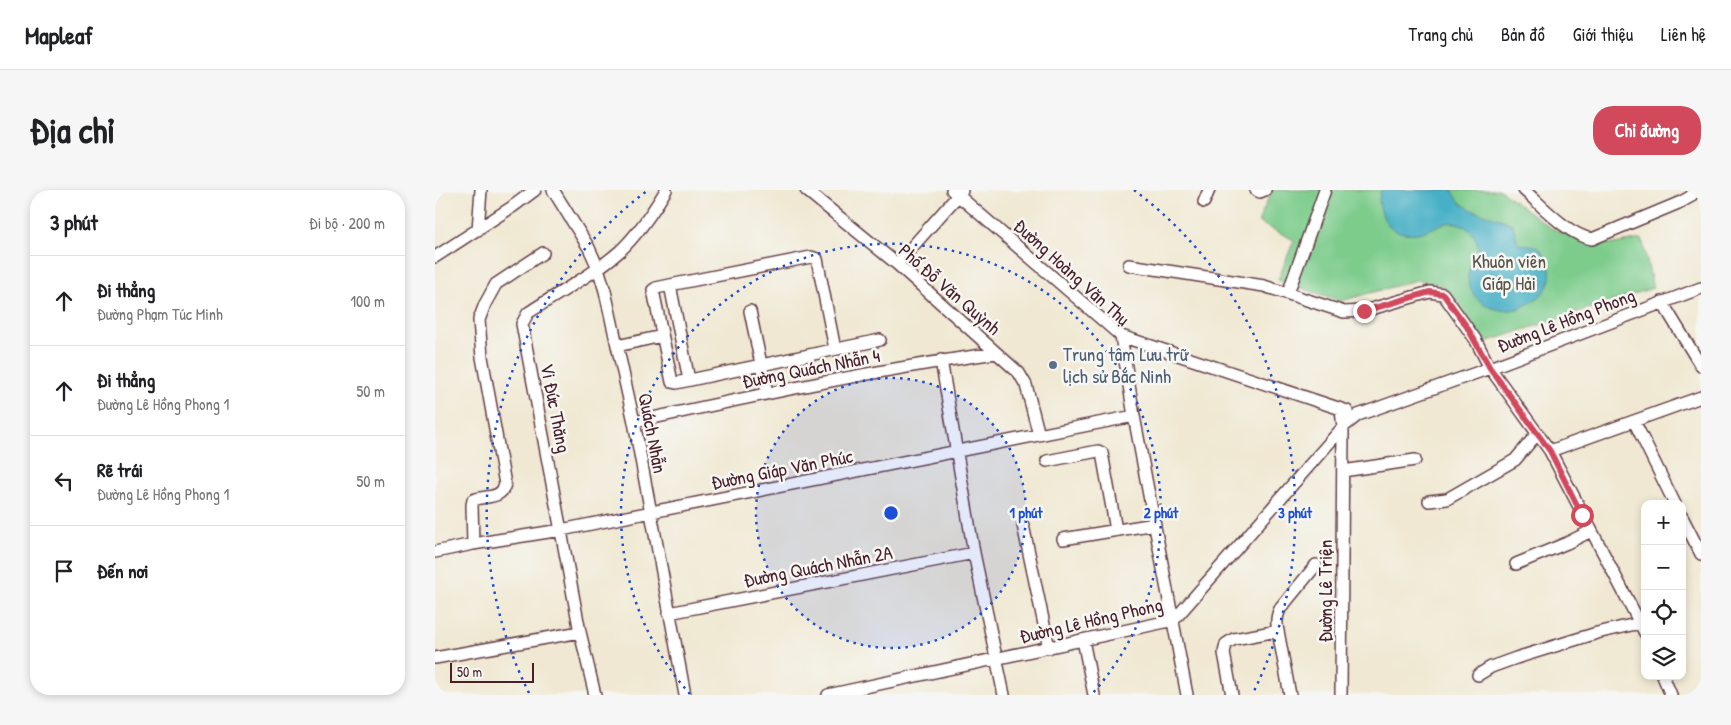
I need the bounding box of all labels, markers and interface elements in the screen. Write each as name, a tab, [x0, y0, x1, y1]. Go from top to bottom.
text: Mapleaf	[25, 19, 93, 51]
text: Trang chủ	[1409, 22, 1473, 47]
text: Bản đồ	[1501, 22, 1545, 47]
text: Giới thiệu	[1573, 22, 1633, 47]
text: Liên hệ	[1661, 22, 1706, 47]
button: Chỉ đường	[1593, 106, 1701, 155]
text: Địa chỉ	[30, 107, 115, 154]
text: 3 phút	[50, 208, 98, 237]
text: Đi bộ · 200 m	[309, 212, 385, 234]
street label: Đường Hoàng Văn Thụ	[1008, 213, 1136, 331]
street label: Phố Đỗ Văn Quỳnh	[893, 237, 1007, 341]
park label: Khuôn viên Giáp Hải	[1472, 248, 1546, 296]
text: Đi thẳng	[97, 277, 155, 303]
street label: Đường Lê Hồng Phong	[1493, 282, 1639, 358]
icon: ahead	[50, 287, 78, 315]
text: 100 m	[350, 290, 385, 312]
route end	[1353, 300, 1376, 323]
text: Đường Phạm Túc Minh	[97, 303, 223, 325]
place label: Trung tâm Lưu trữ lịch sử Bắc Ninh	[1063, 341, 1189, 389]
street label: Đường Quách Nhẫn 4	[740, 342, 882, 394]
marker: Trung tâm Lưu trữ lịch sử Bắc Ninh	[1047, 359, 1059, 371]
street label: Vi Đức Thăng	[535, 361, 577, 455]
text: Đi thẳng	[97, 367, 155, 393]
icon: ahead	[50, 377, 78, 405]
text: 50 m	[357, 380, 385, 402]
street label: Quách Nhẫn	[632, 391, 674, 475]
text: Đường Lê Hồng Phong 1	[97, 393, 229, 415]
street label: Đường Giáp Văn Phúc	[709, 442, 856, 495]
text: Rẽ trái	[97, 457, 143, 483]
icon: left	[50, 467, 78, 495]
text: 50 m	[357, 470, 385, 492]
text: Đường Lê Hồng Phong 1	[97, 483, 229, 505]
map controls	[1641, 500, 1686, 680]
button: +	[1641, 500, 1686, 545]
text: 1 phút	[1010, 502, 1043, 524]
text: 2 phút	[1144, 502, 1179, 524]
text: 3 phút	[1278, 502, 1313, 524]
centre of rings	[882, 504, 900, 522]
route start	[1571, 504, 1594, 527]
street label: Đường Quách Nhẫn 2A	[741, 539, 895, 593]
street label: Đường Lê Triện	[1312, 540, 1338, 642]
button: −	[1641, 545, 1686, 590]
icon: arrive	[50, 557, 78, 585]
text: Đến nơi	[97, 558, 148, 584]
button: locate	[1641, 590, 1686, 635]
street label: Đường Lê Hồng Phong	[1017, 591, 1165, 649]
button: layers	[1641, 635, 1686, 680]
scale bar	[450, 660, 534, 683]
text: 50 m	[457, 662, 482, 681]

